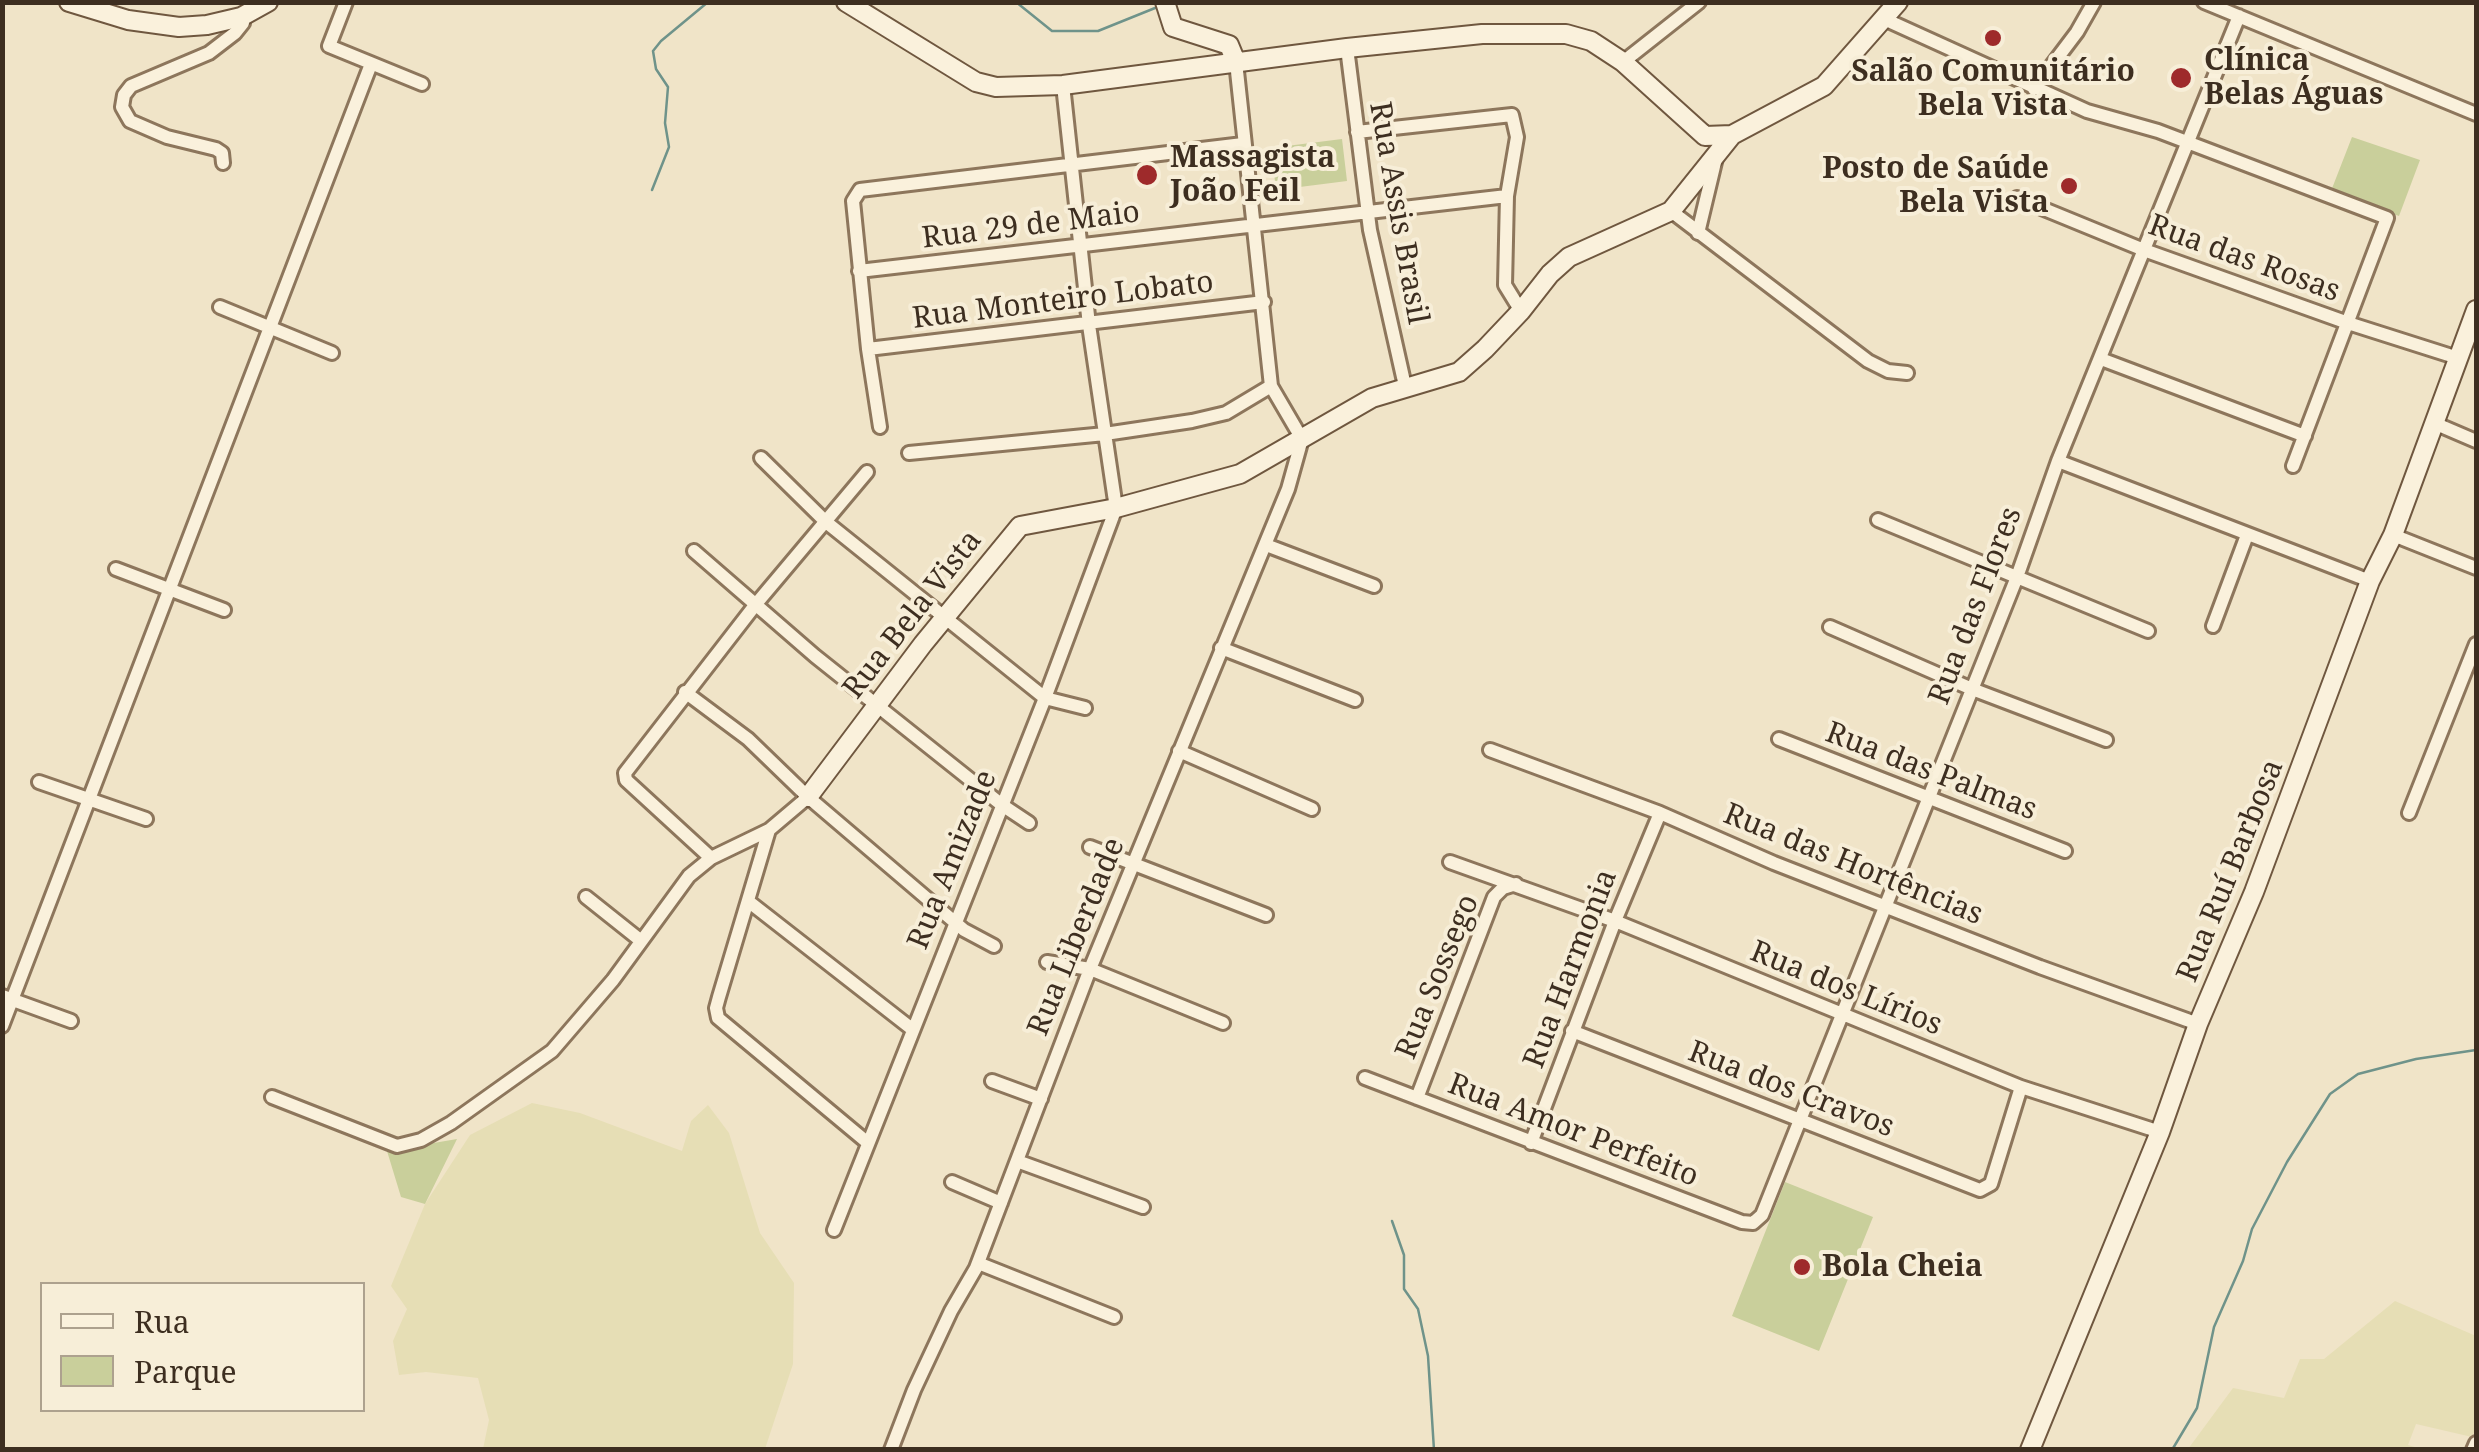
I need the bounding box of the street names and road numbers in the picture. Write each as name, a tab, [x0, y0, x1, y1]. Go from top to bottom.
street label: Rua Assis Brasil	[1361, 99, 1435, 327]
street label: Rua 29 de Maio	[920, 195, 1142, 257]
street label: Rua das Rosas	[2143, 208, 2345, 310]
street label: Rua Monteiro Lobato	[911, 265, 1215, 337]
street label: Rua das Flores	[1922, 502, 2030, 710]
street label: Rua Bela Vista	[836, 524, 990, 706]
street label: Rua das Palmas	[1820, 715, 2042, 829]
street label: Rua Ruí Barbosa	[2170, 755, 2292, 987]
street label: Rua Amizade	[901, 766, 1005, 954]
street label: Rua das Hortências	[1718, 797, 1988, 933]
street label: Rua Liberdade	[1021, 833, 1133, 1041]
street label: Rua Harmonia	[1517, 865, 1625, 1073]
street label: Rua Sossego	[1389, 890, 1487, 1064]
street label: Rua dos Lírios	[1745, 934, 1947, 1044]
street label: Rua dos Cravos	[1683, 1034, 1899, 1146]
street label: Rua Amor Perfeito	[1443, 1067, 1703, 1195]

